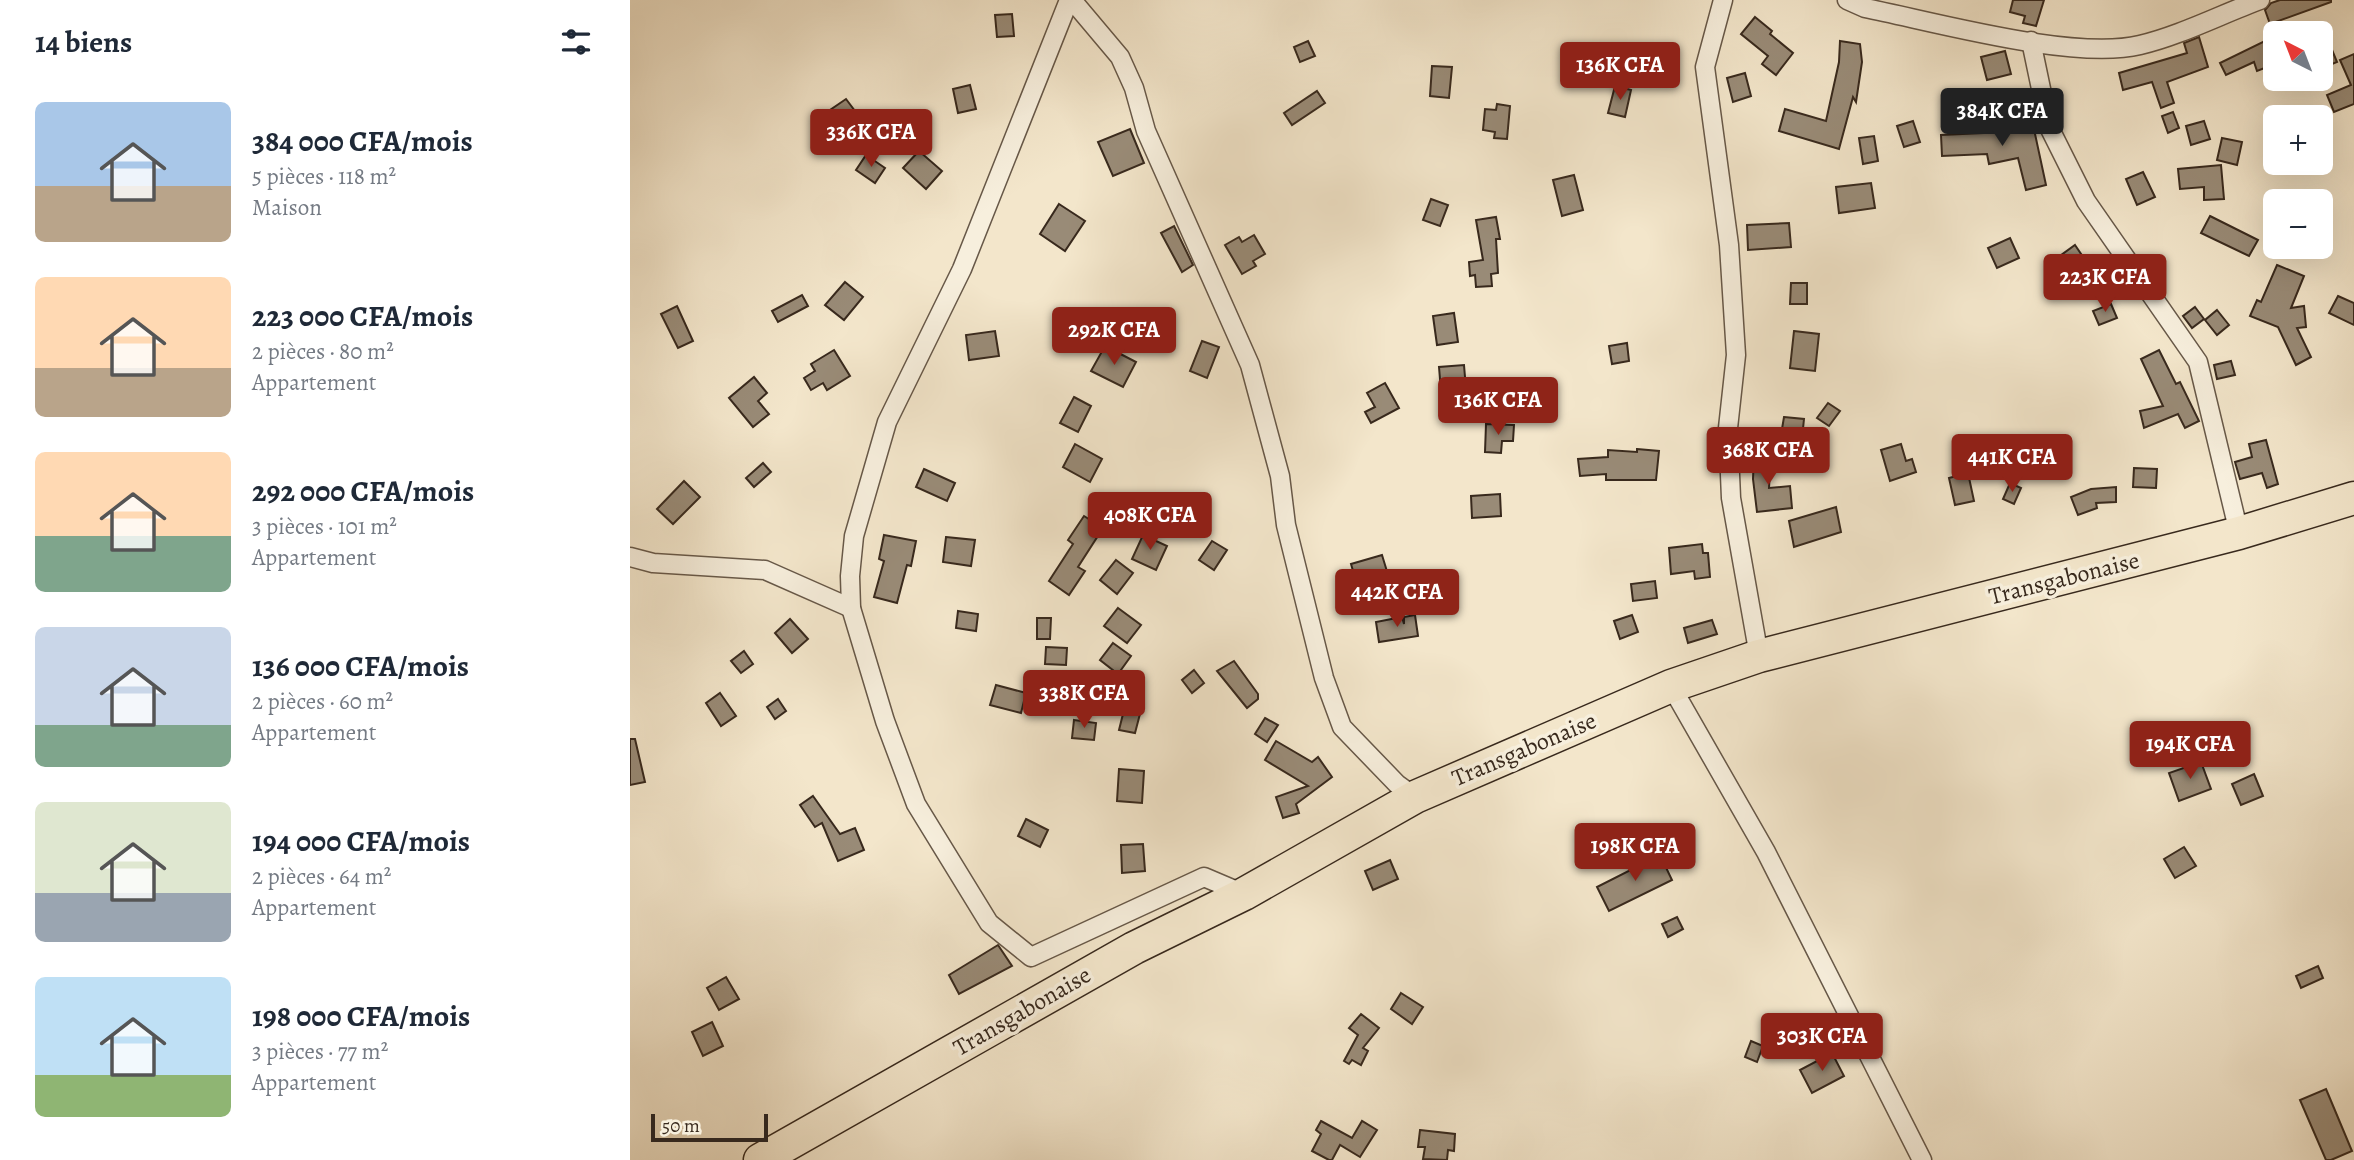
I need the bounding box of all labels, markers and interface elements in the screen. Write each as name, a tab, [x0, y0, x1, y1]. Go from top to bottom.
north arrow	[2263, 21, 2333, 91]
map controls	[2263, 21, 2333, 259]
text: 14 biens	[35, 22, 132, 62]
icon: filters	[557, 23, 595, 61]
pin: 136K CFA	[1548, 42, 1692, 102]
text: 136K CFA	[1576, 49, 1664, 80]
pin: 384K CFA	[1930, 88, 2074, 148]
text: 384K CFA	[1957, 95, 2047, 126]
button: +	[2263, 105, 2333, 175]
pin: 336K CFA	[799, 110, 943, 169]
text: 336K CFA	[826, 116, 916, 147]
text: 384 000 CFA/mois	[252, 121, 473, 161]
icon: home	[91, 130, 175, 214]
text: 5 pièces · 118 m²	[252, 161, 396, 192]
button: −	[2263, 189, 2333, 259]
text: Maison	[252, 192, 322, 223]
pin: 223K CFA	[2033, 254, 2177, 314]
text: 223K CFA	[2059, 261, 2151, 292]
text: 223 000 CFA/mois	[252, 296, 473, 336]
icon: home	[91, 305, 175, 389]
pin: 292K CFA	[1042, 308, 1186, 367]
text: 292K CFA	[1068, 314, 1160, 345]
text: 2 pièces · 80 m²	[252, 336, 394, 367]
text: Appartement	[252, 367, 376, 398]
pin: 136K CFA	[1426, 378, 1570, 437]
text: 136K CFA	[1454, 384, 1542, 415]
pin: 368K CFA	[1696, 428, 1840, 487]
text: 368K CFA	[1723, 434, 1813, 465]
pin: 441K CFA	[1940, 434, 2084, 494]
text: 441K CFA	[1968, 441, 2056, 472]
text: 292 000 CFA/mois	[252, 471, 474, 511]
icon: home	[91, 480, 175, 564]
pin: 408K CFA	[1078, 492, 1222, 552]
text: 408K CFA	[1104, 499, 1196, 530]
text: 3 pièces · 101 m²	[252, 511, 397, 542]
text: Appartement	[252, 542, 376, 573]
street label: Transgabonaise	[1985, 544, 2143, 612]
pin: 442K CFA	[1325, 570, 1469, 629]
text: 442K CFA	[1351, 576, 1443, 607]
text: 136 000 CFA/mois	[252, 646, 469, 686]
icon: home	[91, 655, 175, 739]
pin: 338K CFA	[1012, 670, 1156, 730]
text: 338K CFA	[1039, 677, 1129, 708]
text: 2 pièces · 60 m²	[252, 686, 393, 717]
street label: Transgabonaise	[1447, 704, 1601, 794]
text: Appartement	[252, 717, 376, 748]
pin: 194K CFA	[2118, 722, 2262, 781]
text: 194K CFA	[2146, 728, 2234, 759]
text: 194 000 CFA/mois	[252, 821, 470, 861]
pin: 198K CFA	[1563, 824, 1707, 883]
icon: home	[91, 830, 175, 914]
text: 198K CFA	[1591, 830, 1679, 861]
text: 2 pièces · 64 m²	[252, 861, 391, 892]
text: Appartement	[252, 892, 376, 923]
street label: Transgabonaise	[947, 959, 1097, 1063]
text: 198 000 CFA/mois	[252, 996, 470, 1036]
icon: home	[91, 1005, 175, 1089]
pin: 303K CFA	[1750, 1014, 1894, 1073]
text: 303K CFA	[1777, 1020, 1867, 1051]
text: 3 pièces · 77 m²	[252, 1036, 388, 1067]
text: Appartement	[252, 1067, 376, 1098]
scale bar	[651, 1111, 768, 1143]
text: 50 m	[662, 1113, 700, 1139]

